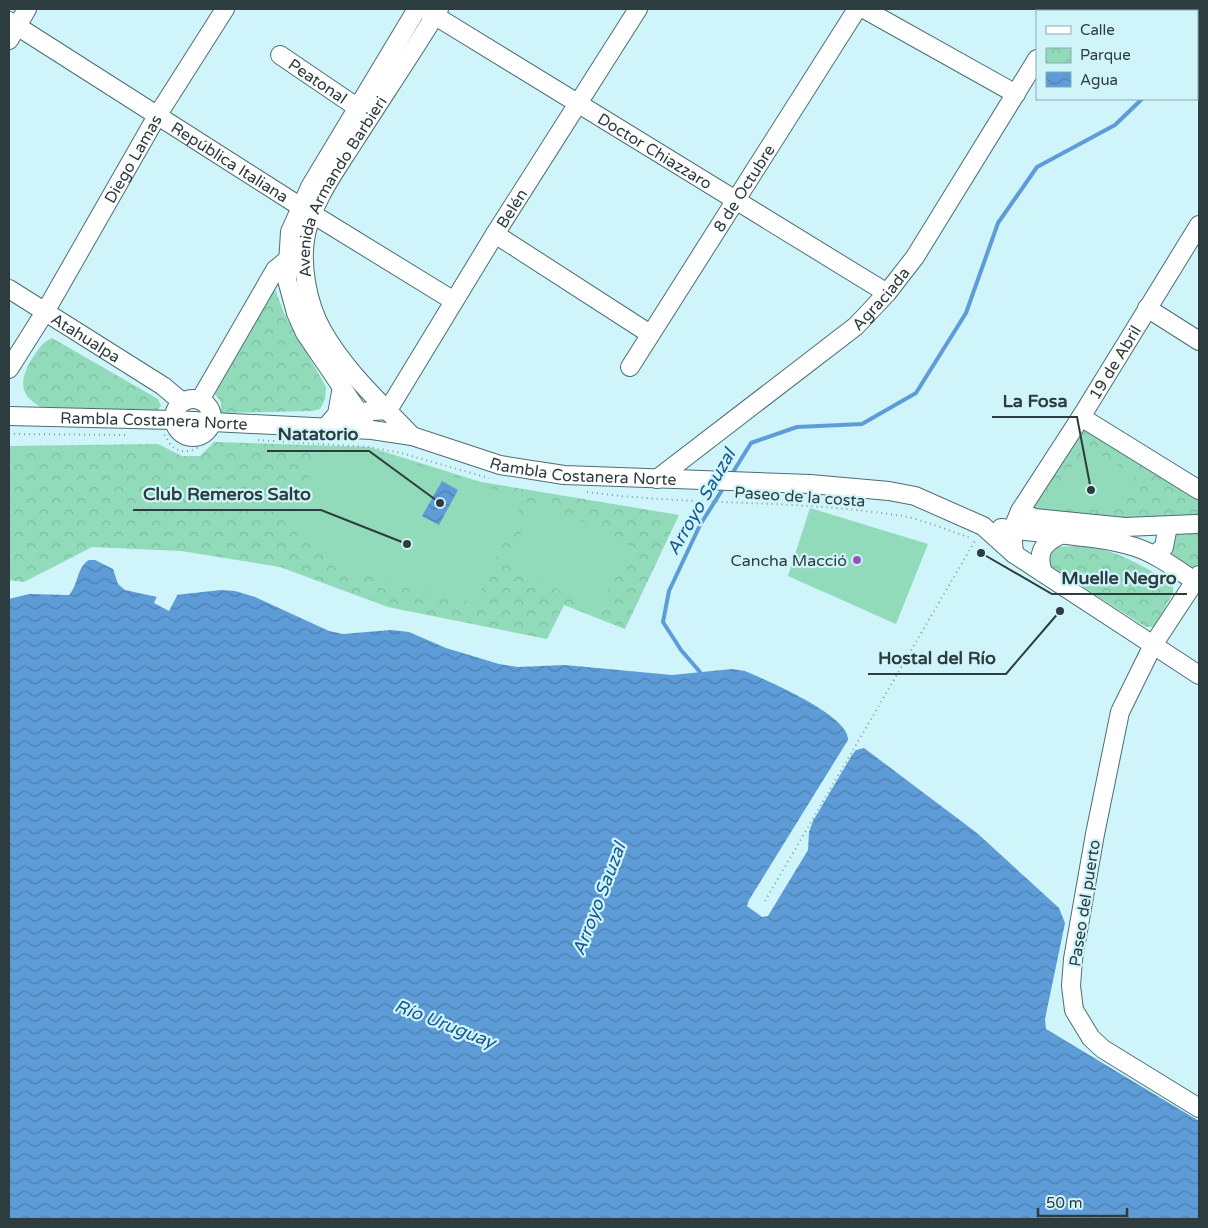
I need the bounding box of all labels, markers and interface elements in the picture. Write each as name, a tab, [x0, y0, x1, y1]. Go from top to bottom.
legend	[1036, 10, 1198, 100]
text: Calle	[1080, 21, 1115, 39]
text: Parque	[1080, 46, 1131, 64]
street label: Peatonal	[284, 55, 351, 109]
text: Agua	[1080, 71, 1118, 89]
street label: Avenida Armando Barbieri	[295, 93, 392, 279]
street label: Doctor Chiazzaro	[594, 109, 715, 194]
street label: Diego Lamas	[100, 111, 167, 207]
street label: República Italiana	[167, 118, 292, 207]
street label: 8 de Octubre	[709, 141, 780, 236]
street label: Belén	[492, 185, 532, 232]
street label: Agraciada	[848, 263, 914, 335]
street label: Atahualpa	[47, 309, 124, 368]
street label: 19 de Abril	[1085, 322, 1146, 404]
callout: La Fosa	[992, 384, 1077, 417]
text: La Fosa	[1002, 390, 1068, 412]
street label: Rambla Costanera Norte	[60, 408, 248, 435]
callout: Natatorio	[267, 418, 369, 451]
text: Natatorio	[277, 423, 359, 445]
water label: Arroyo Sauzal	[662, 443, 741, 559]
street label: Rambla Costanera Norte	[487, 453, 677, 490]
callout: Club Remeros Salto	[133, 477, 321, 510]
street label: Paseo de la costa	[734, 482, 866, 512]
text: Club Remeros Salto	[143, 483, 311, 505]
place label: Cancha Macció	[731, 551, 847, 571]
marker: Cancha Macció	[851, 554, 863, 566]
callout: Muelle Negro	[1052, 561, 1187, 594]
text: Muelle Negro	[1061, 567, 1177, 589]
callout: Hostal del Río	[868, 641, 1006, 674]
text: Hostal del Río	[878, 647, 996, 669]
water label: Arroyo Sauzal	[568, 837, 631, 958]
street label: Paseo del puerto	[1065, 838, 1105, 968]
water label: Río Uruguay	[392, 995, 501, 1054]
scale bar	[1038, 1186, 1127, 1218]
text: 50 m	[1046, 1194, 1083, 1212]

